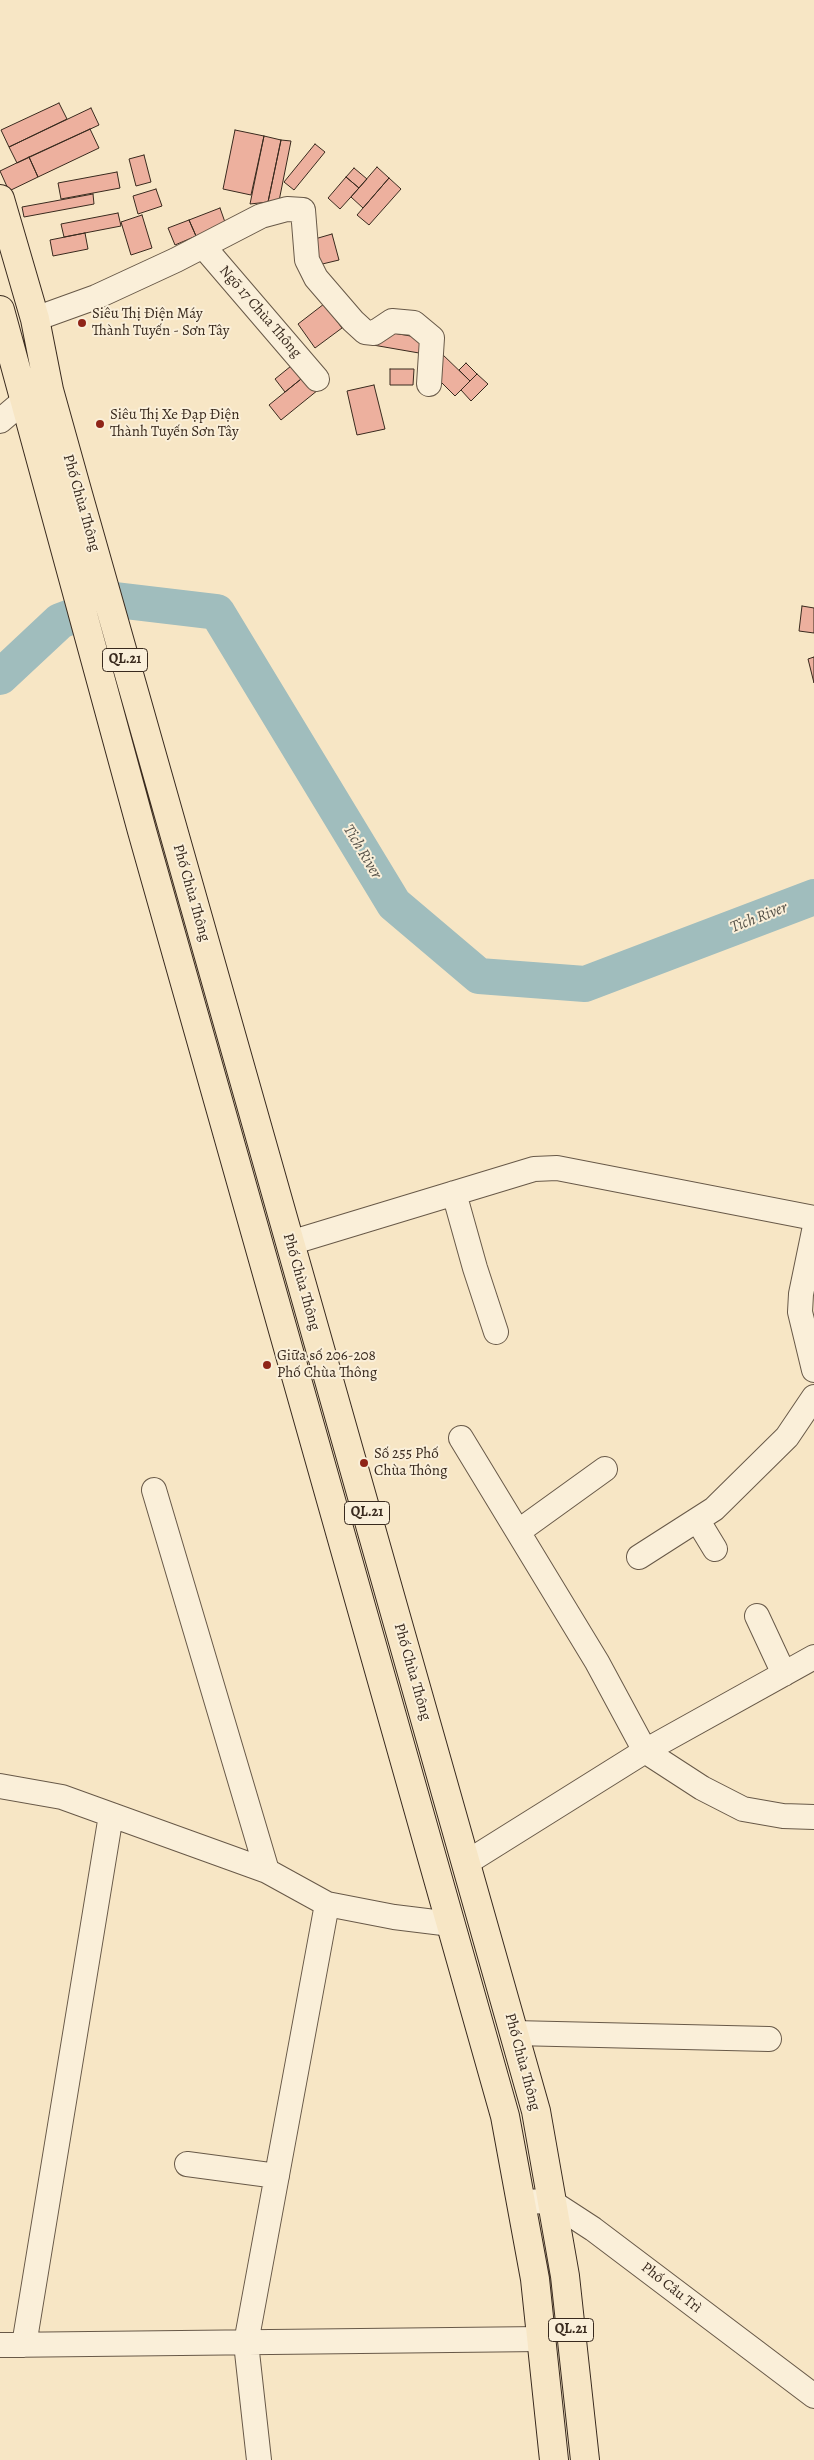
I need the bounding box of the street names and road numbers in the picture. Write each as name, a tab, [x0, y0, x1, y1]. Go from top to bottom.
street label: Ngõ 17 Chùa Thông	[215, 262, 305, 362]
street label: Phố Chùa Thông	[59, 452, 103, 554]
road number: QL.21	[102, 648, 148, 672]
street label: Phố Chùa Thông	[169, 842, 213, 944]
street label: Phố Chùa Thông	[279, 1231, 323, 1333]
road number: QL.21	[344, 1502, 390, 1525]
street label: Phố Chùa Thông	[390, 1621, 434, 1723]
street label: Phố Chùa Thông	[500, 2011, 544, 2113]
street label: Phố Cầu Trì	[637, 2259, 705, 2317]
road number: QL.21	[548, 2318, 594, 2342]

